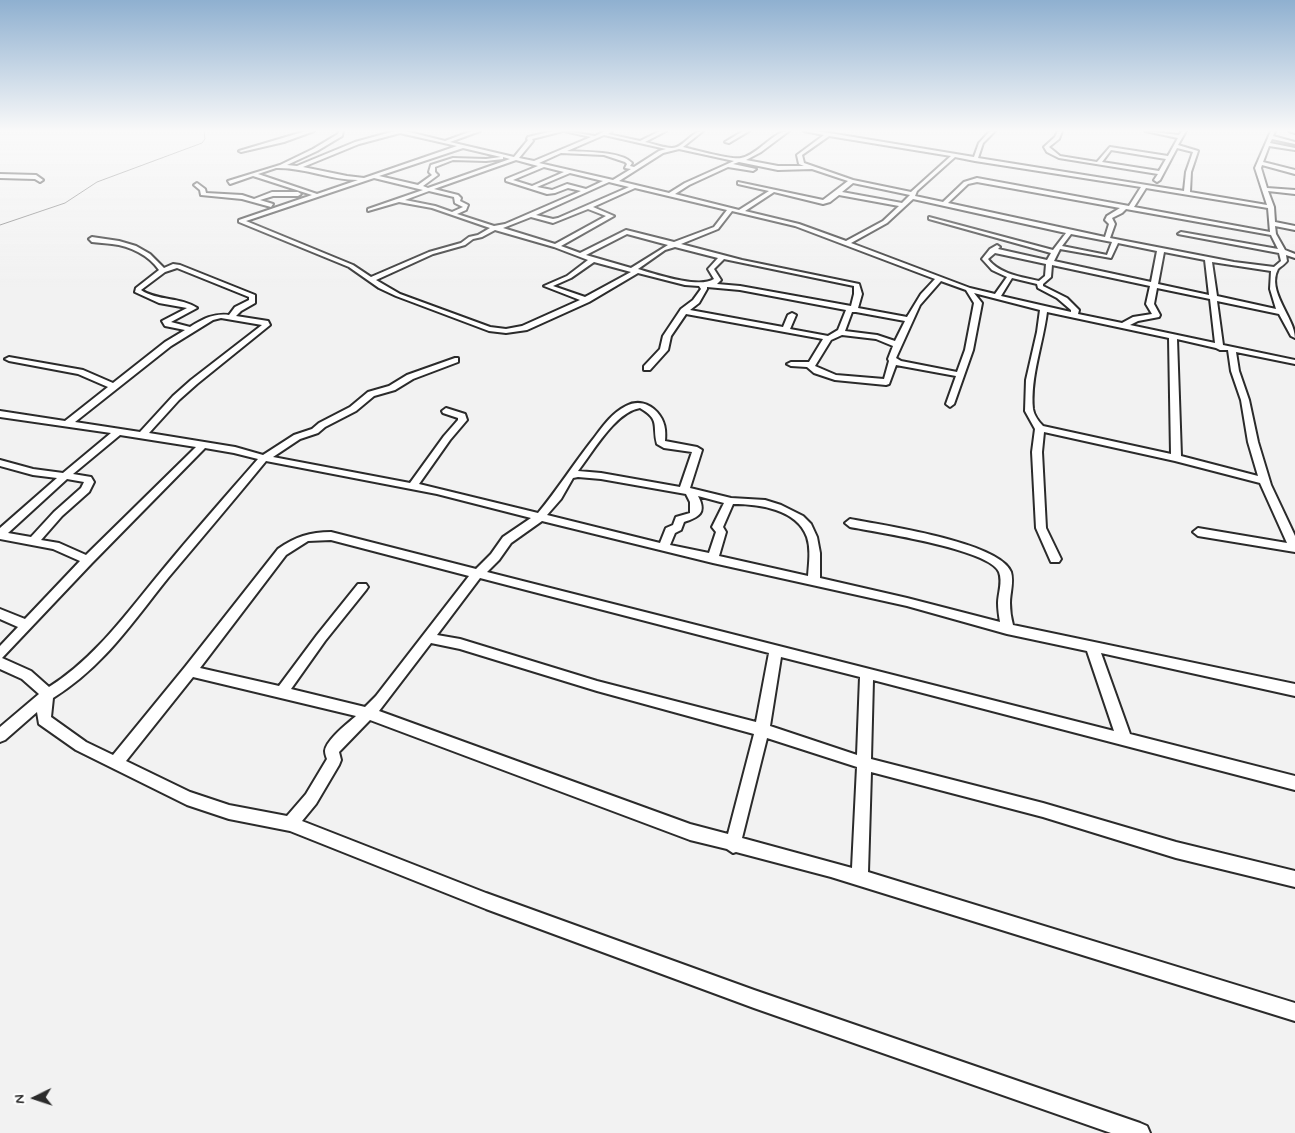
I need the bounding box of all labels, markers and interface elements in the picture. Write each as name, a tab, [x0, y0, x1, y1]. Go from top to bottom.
north arrow	[10, 1073, 60, 1123]
text: N	[11, 1094, 29, 1104]

